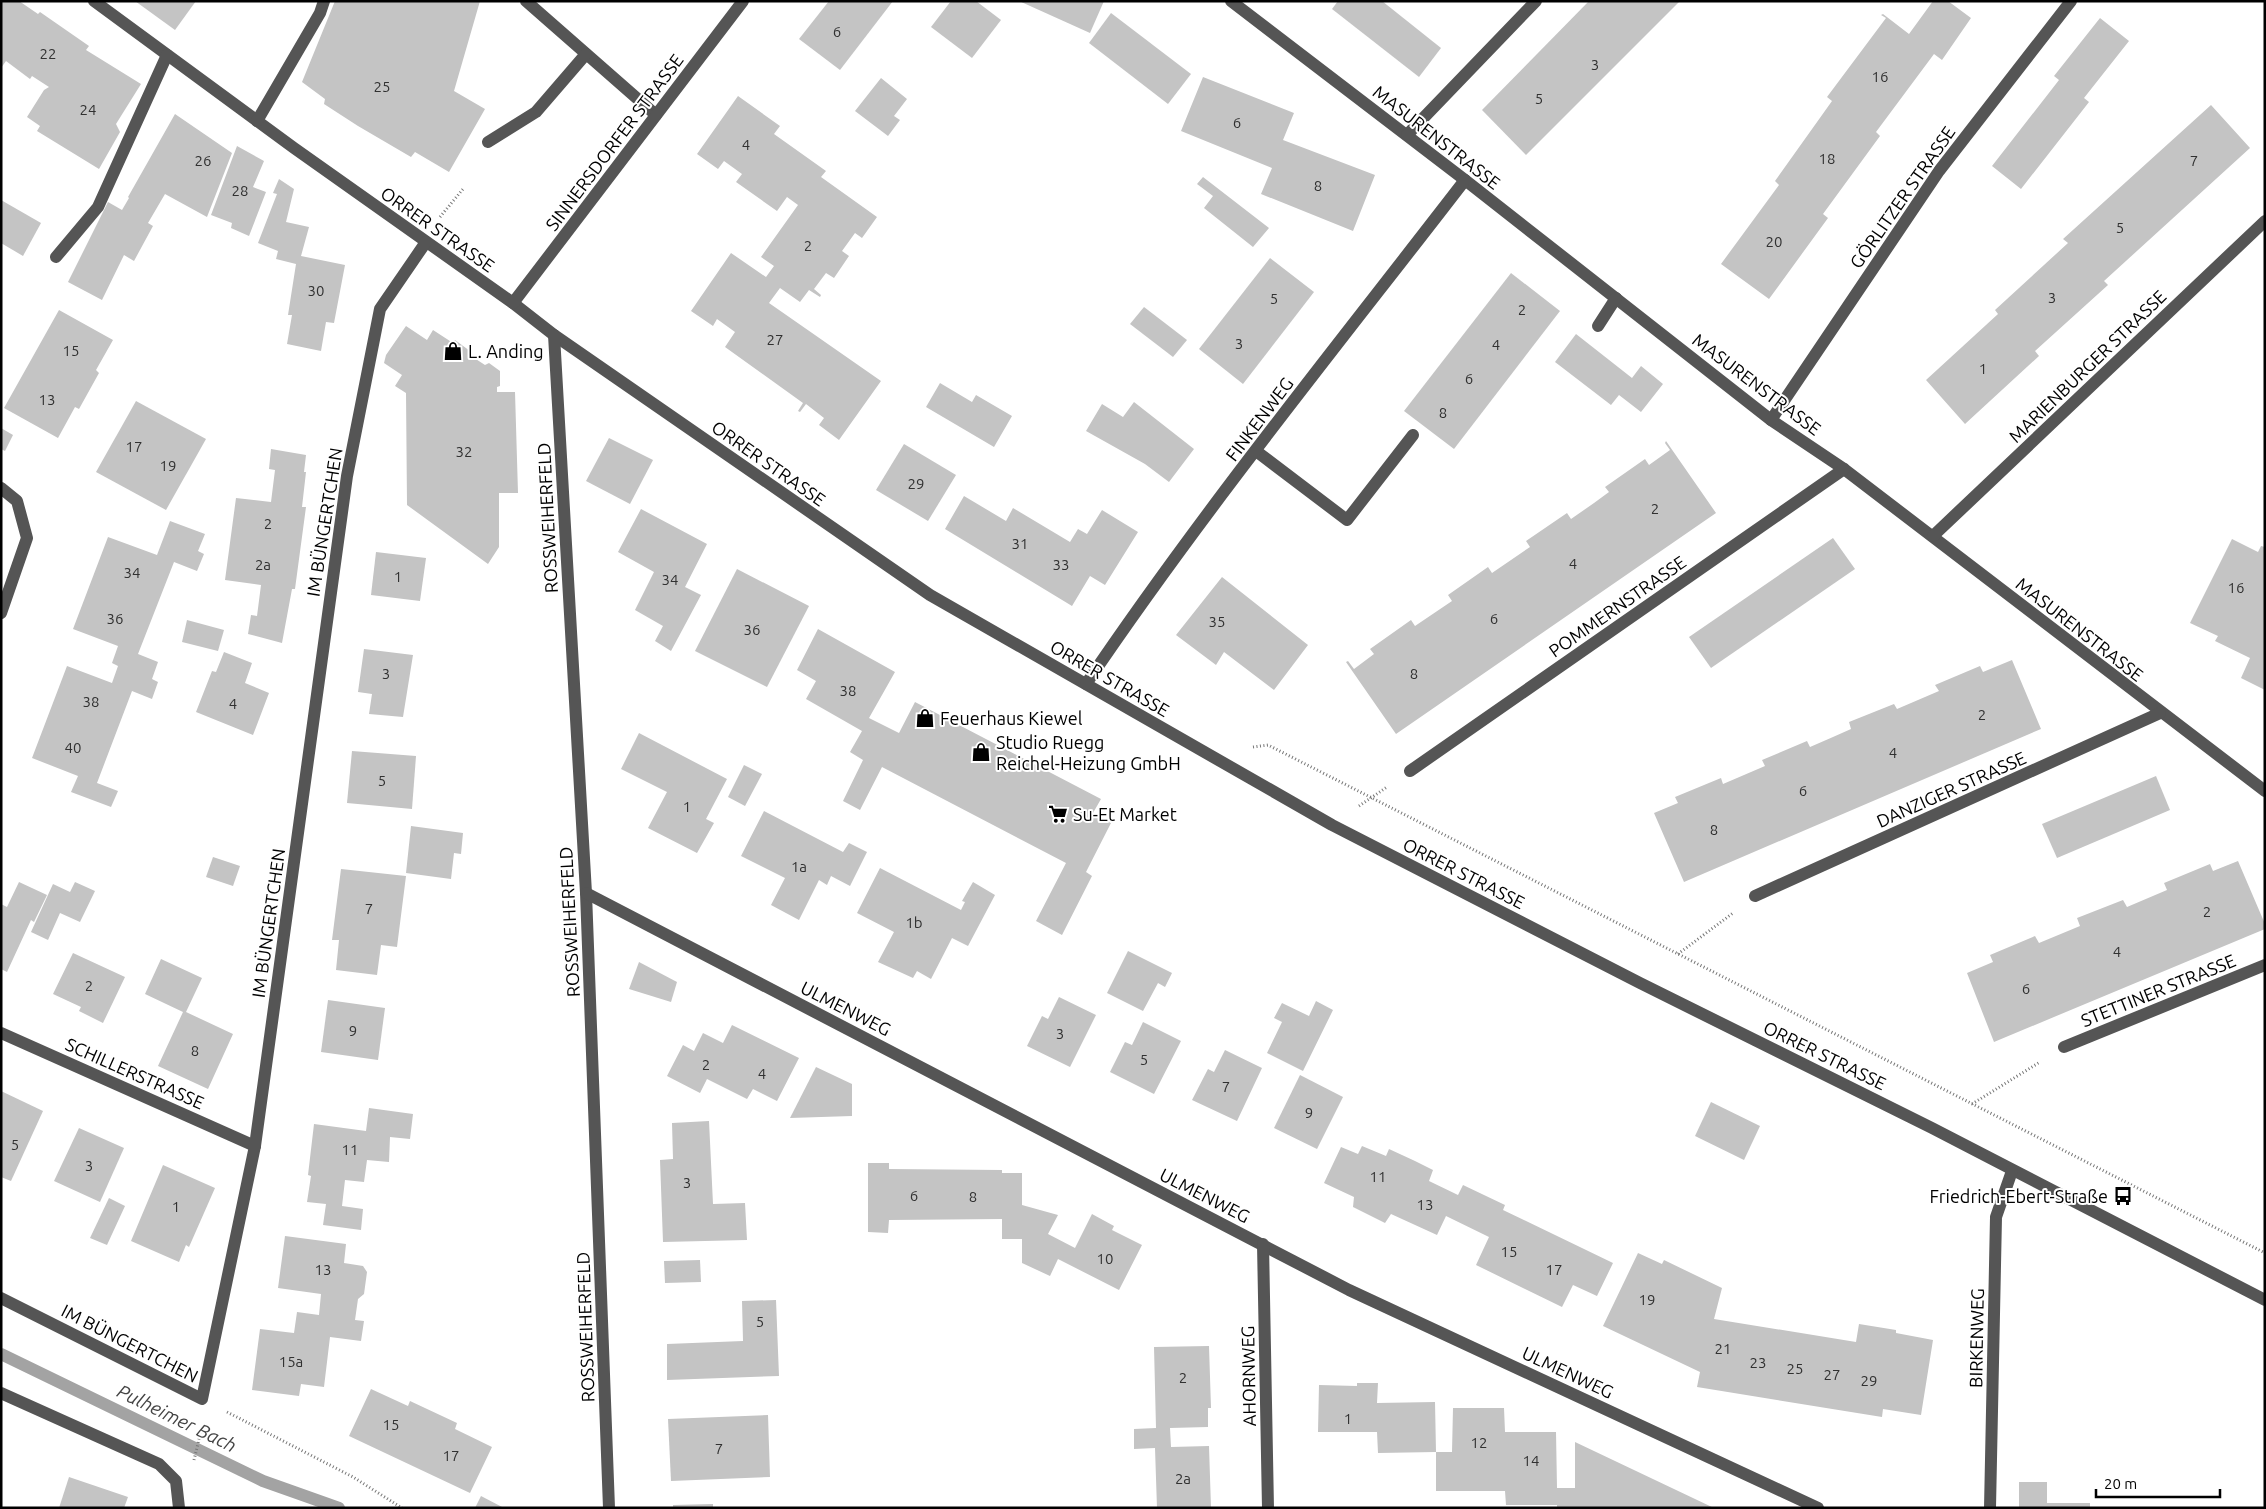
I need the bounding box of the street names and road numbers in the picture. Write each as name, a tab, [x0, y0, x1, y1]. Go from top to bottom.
street label: SINNERSDORFER STRASSE	[541, 50, 687, 234]
street label: MASURENSTRASSE	[1370, 81, 1504, 193]
street label: GÖRLITZER STRASSE	[1845, 122, 1959, 272]
street label: ORRER STRASSE	[377, 182, 499, 276]
street label: MARIENBURGER STRASSE	[2004, 286, 2170, 446]
street label: MASURENSTRASSE	[1689, 329, 1825, 439]
street label: FINKENWEG	[1221, 373, 1297, 465]
street label: ORRER STRASSE	[708, 416, 830, 510]
street label: ROSSWEIHERFELD	[533, 442, 561, 594]
street label: IM BÜNGERTCHEN	[302, 446, 346, 598]
street label: POMMERNSTRASSE	[1545, 551, 1689, 661]
street label: MASURENSTRASSE	[2013, 573, 2147, 685]
street label: ORRER STRASSE	[1047, 636, 1173, 720]
street label: DANZIGER STRASSE	[1873, 747, 2029, 831]
street label: ORRER STRASSE	[1400, 834, 1528, 912]
street label: ROSSWEIHERFELD	[555, 846, 583, 998]
street label: IM BÜNGERTCHEN	[248, 847, 288, 999]
street label: STETTINER STRASSE	[2078, 950, 2238, 1030]
street label: ULMENWEG	[798, 977, 894, 1039]
street label: ORRER STRASSE	[1760, 1017, 1890, 1093]
street label: SCHILLERSTRASSE	[63, 1033, 207, 1113]
street label: ULMENWEG	[1157, 1164, 1253, 1226]
street label: ROSSWEIHERFELD	[572, 1251, 598, 1403]
street label: BIRKENWEG	[1965, 1288, 1987, 1388]
street label: IM BÜNGERTCHEN	[58, 1300, 202, 1386]
street label: AHORNWEG	[1237, 1325, 1259, 1427]
street label: ULMENWEG	[1519, 1342, 1617, 1402]

